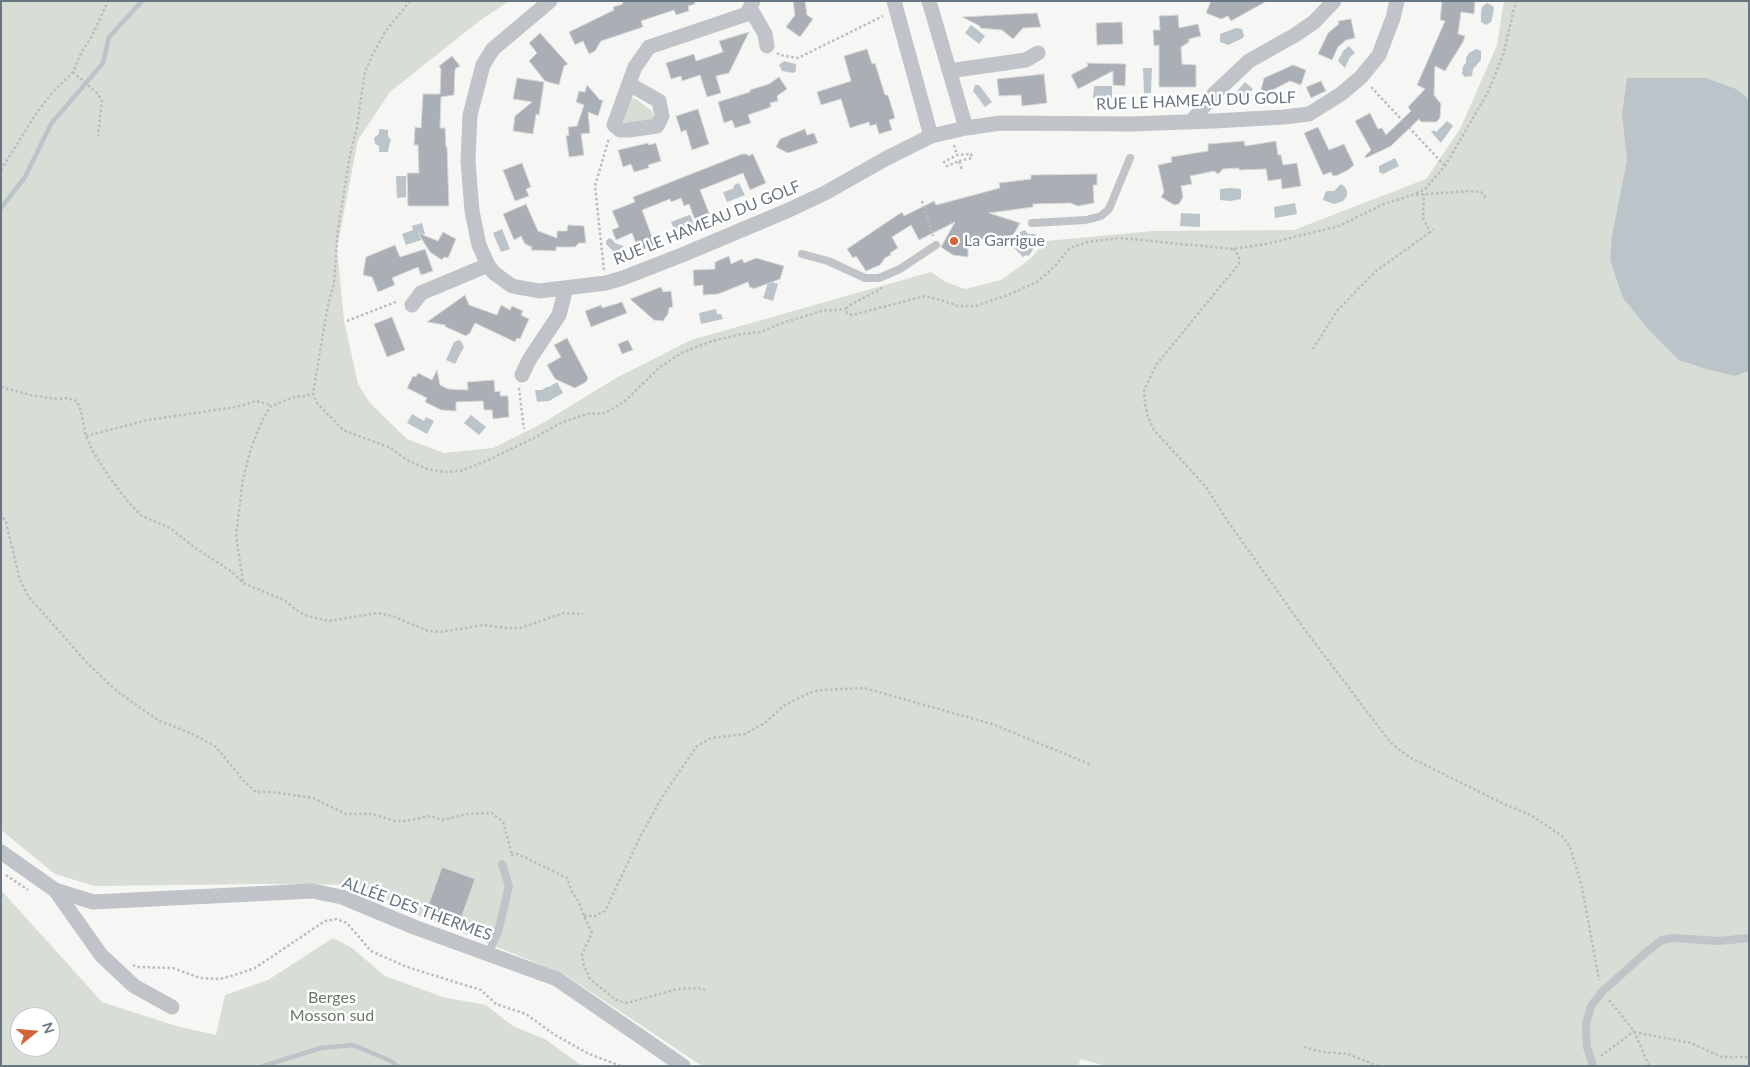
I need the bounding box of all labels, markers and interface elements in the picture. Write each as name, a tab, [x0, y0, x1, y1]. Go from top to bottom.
street label: RUE LE HAMEAU DU GOLF	[1096, 88, 1296, 114]
street label: RUE LE HAMEAU DU GOLF	[611, 177, 803, 269]
place label: La Garrigue	[964, 231, 1045, 251]
marker: La Garrigue	[948, 235, 960, 247]
street label: ALLÉE DES THERMES	[340, 873, 494, 945]
park label: Berges Mosson sud	[290, 988, 374, 1026]
north arrow	[10, 1007, 60, 1057]
text: N	[39, 1020, 59, 1035]

